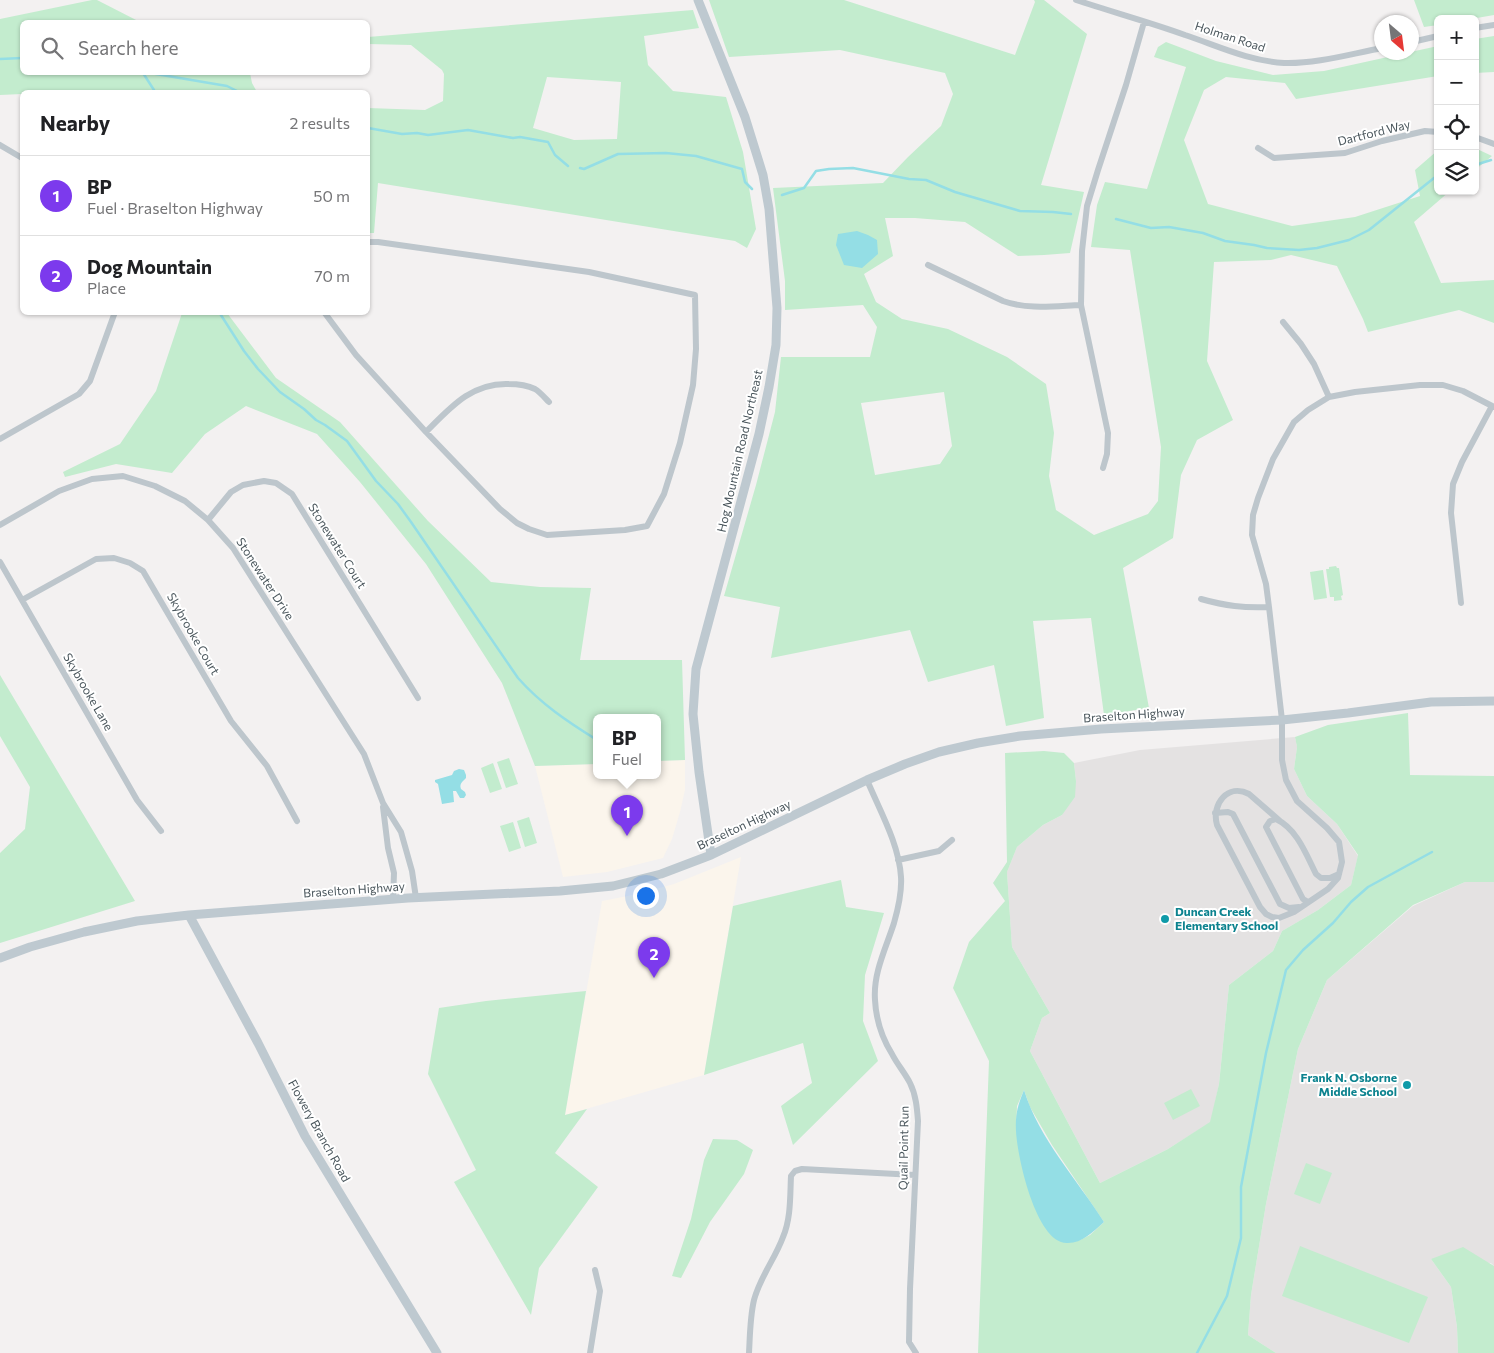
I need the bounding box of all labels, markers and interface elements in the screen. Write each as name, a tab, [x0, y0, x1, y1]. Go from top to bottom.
north arrow	[1374, 15, 1419, 60]
map controls	[1434, 15, 1479, 195]
button: +	[1434, 15, 1479, 60]
street label: Holman Road	[1193, 18, 1267, 54]
search box	[20, 20, 370, 75]
icon: search	[38, 34, 66, 62]
text: Search here	[78, 36, 178, 59]
button: −	[1434, 60, 1479, 105]
button: locate	[1434, 105, 1479, 150]
text: Nearby	[40, 110, 110, 135]
text: 2 results	[289, 113, 350, 132]
street label: Dartford Way	[1336, 116, 1411, 148]
button: layers	[1434, 150, 1479, 195]
text: BP	[87, 175, 112, 198]
text: 1	[52, 186, 60, 205]
text: 50 m	[313, 186, 350, 205]
text: Fuel · Braselton Highway	[87, 198, 263, 217]
text: Dog Mountain	[87, 255, 212, 278]
text: 2	[51, 266, 61, 285]
text: 70 m	[314, 266, 350, 285]
text: Place	[87, 278, 126, 297]
street label: Hog Mountain Road Northeast	[713, 368, 765, 534]
street label: Stonewater Court	[306, 500, 370, 591]
street label: Stonewater Drive	[234, 535, 298, 622]
street label: Skybrooke Court	[165, 590, 223, 677]
street label: Skybrooke Lane	[61, 650, 117, 733]
street label: Braselton Highway	[1083, 703, 1185, 725]
popup	[593, 714, 661, 779]
text: BP	[612, 726, 637, 749]
text: Fuel	[612, 749, 642, 768]
pin: 1	[611, 795, 643, 836]
street label: Braselton Highway	[694, 796, 793, 852]
street label: Braselton Highway	[303, 878, 405, 900]
your location	[633, 883, 659, 909]
place label: Duncan Creek Elementary School	[1175, 904, 1278, 932]
marker: Duncan Creek Elementary School	[1159, 913, 1171, 925]
pin: 2	[638, 937, 670, 978]
place label: Frank N. Osborne Middle School	[1301, 1070, 1397, 1098]
street label: Flowery Branch Road	[286, 1077, 354, 1184]
marker: Frank N. Osborne Middle School	[1401, 1079, 1413, 1091]
street label: Quail Point Run	[895, 1106, 911, 1190]

